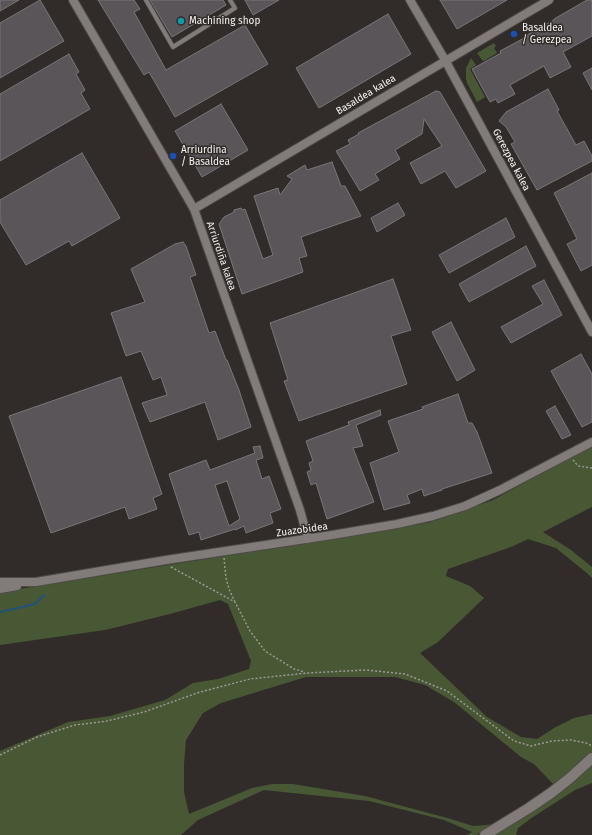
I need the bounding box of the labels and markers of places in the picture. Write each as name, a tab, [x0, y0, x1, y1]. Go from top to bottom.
place label: Machining shop	[189, 15, 260, 27]
marker: Machining shop	[176, 16, 186, 26]
place label: Basaldea / Gerezpea	[522, 22, 572, 46]
marker: Basaldea / Gerezpea	[509, 29, 519, 39]
place label: Arriurdina / Basaldea	[181, 144, 230, 168]
marker: Arriurdina / Basaldea	[168, 151, 178, 161]

